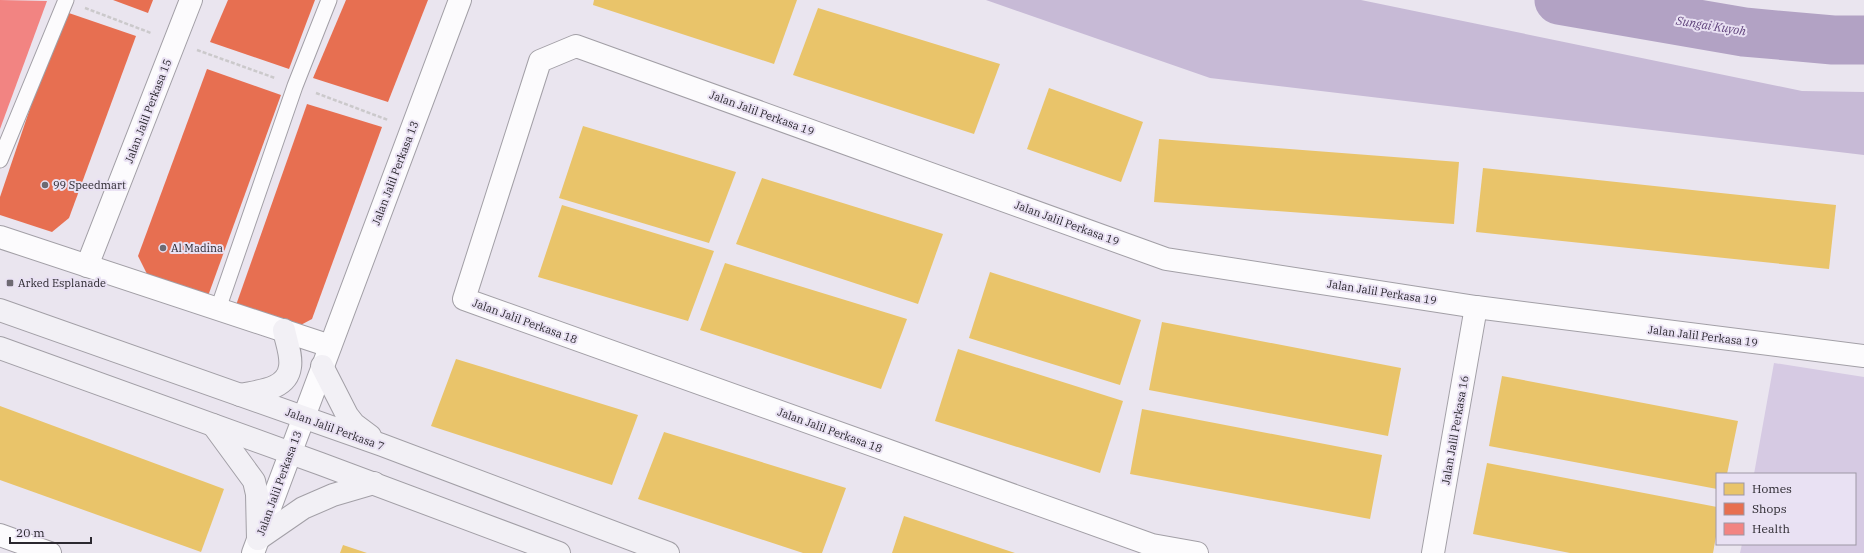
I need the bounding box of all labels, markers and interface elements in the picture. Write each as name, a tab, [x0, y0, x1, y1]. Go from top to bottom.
water label: Sungai Kuyoh	[1674, 12, 1748, 39]
street label: Jalan Jalil Perkasa 15	[122, 57, 174, 165]
street label: Jalan Jalil Perkasa 19	[708, 88, 816, 138]
street label: Jalan Jalil Perkasa 13	[369, 119, 421, 227]
place label: 99 Speedmart	[53, 178, 126, 192]
marker: 99 Speedmart	[40, 180, 50, 190]
street label: Jalan Jalil Perkasa 19	[1013, 198, 1121, 248]
place label: Al Madina	[171, 241, 223, 255]
marker: Al Madina	[158, 243, 168, 253]
place label: Arked Esplanade	[18, 276, 106, 290]
street label: Jalan Jalil Perkasa 19	[1326, 276, 1438, 308]
marker: Arked Esplanade	[5, 278, 15, 288]
street label: Jalan Jalil Perkasa 18	[471, 296, 579, 346]
street label: Jalan Jalil Perkasa 19	[1647, 322, 1759, 350]
street label: Jalan Jalil Perkasa 16	[1439, 374, 1471, 486]
street label: Jalan Jalil Perkasa 7	[284, 405, 386, 453]
street label: Jalan Jalil Perkasa 18	[776, 405, 884, 455]
street label: Jalan Jalil Perkasa 13	[254, 429, 304, 537]
legend	[1716, 473, 1856, 545]
text: Homes	[1752, 481, 1792, 496]
text: Shops	[1752, 501, 1787, 516]
scale bar	[10, 519, 91, 545]
text: Health	[1752, 521, 1790, 536]
text: 20 m	[16, 525, 45, 540]

